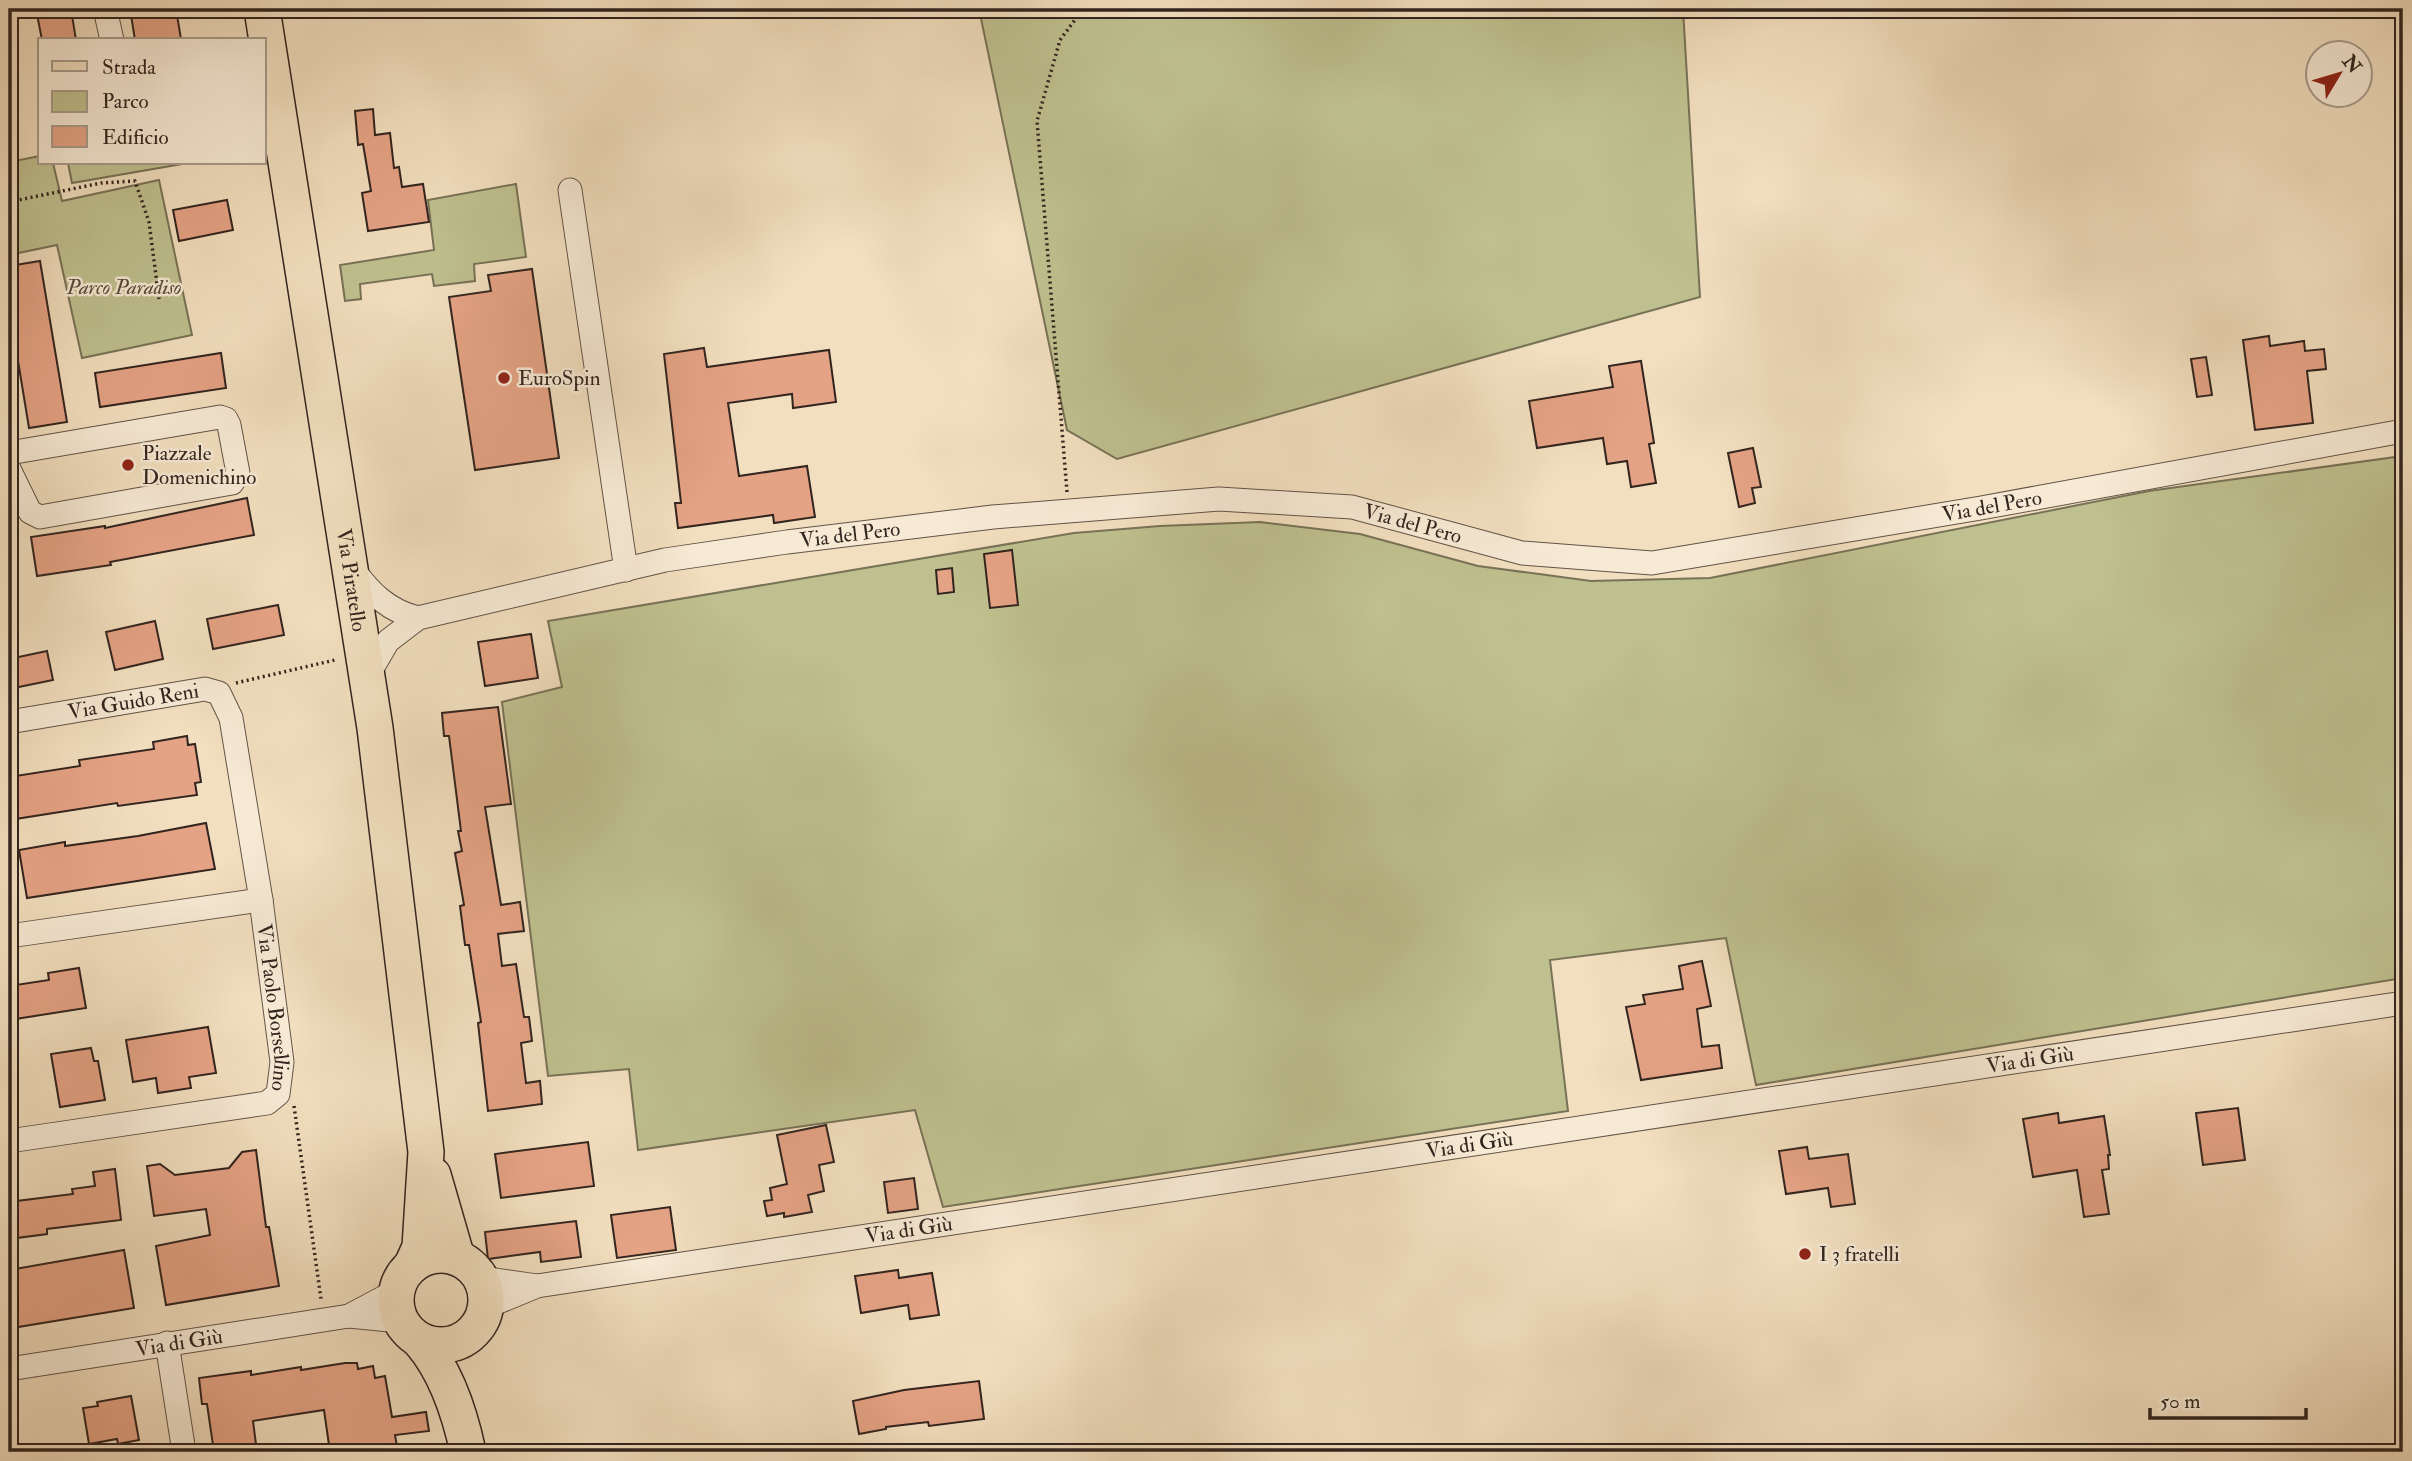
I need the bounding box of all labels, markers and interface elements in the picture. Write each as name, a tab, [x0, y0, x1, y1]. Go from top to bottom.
legend	[38, 38, 266, 164]
north arrow	[2304, 38, 2374, 108]
text: N	[2336, 49, 2367, 79]
text: Strada	[102, 54, 156, 81]
text: Parco	[102, 88, 149, 115]
text: Edificio	[102, 124, 169, 151]
park label: Parco Paradiso	[65, 274, 182, 301]
place label: EuroSpin	[518, 365, 601, 392]
marker: EuroSpin	[496, 370, 512, 386]
place label: Piazzale Domenichino	[142, 440, 256, 491]
marker: Piazzale Domenichino	[120, 457, 136, 473]
street label: Via del Pero	[1940, 484, 2044, 528]
street label: Via del Pero	[1361, 498, 1465, 550]
street label: Via del Pero	[798, 515, 902, 554]
street label: Via Piratello	[330, 527, 373, 634]
street label: Via Guido Reni	[66, 677, 201, 726]
street label: Via Paolo Borsellino	[250, 922, 295, 1093]
street label: Via di Giù	[1985, 1040, 2076, 1080]
street label: Via di Giù	[1424, 1125, 1515, 1165]
street label: Via di Giù	[863, 1210, 954, 1250]
place label: I 3 fratelli	[1819, 1241, 1900, 1268]
marker: I 3 fratelli	[1797, 1246, 1813, 1262]
street label: Via di Giù	[134, 1323, 225, 1363]
scale bar	[2150, 1377, 2305, 1421]
text: 50 m	[2160, 1388, 2201, 1415]

